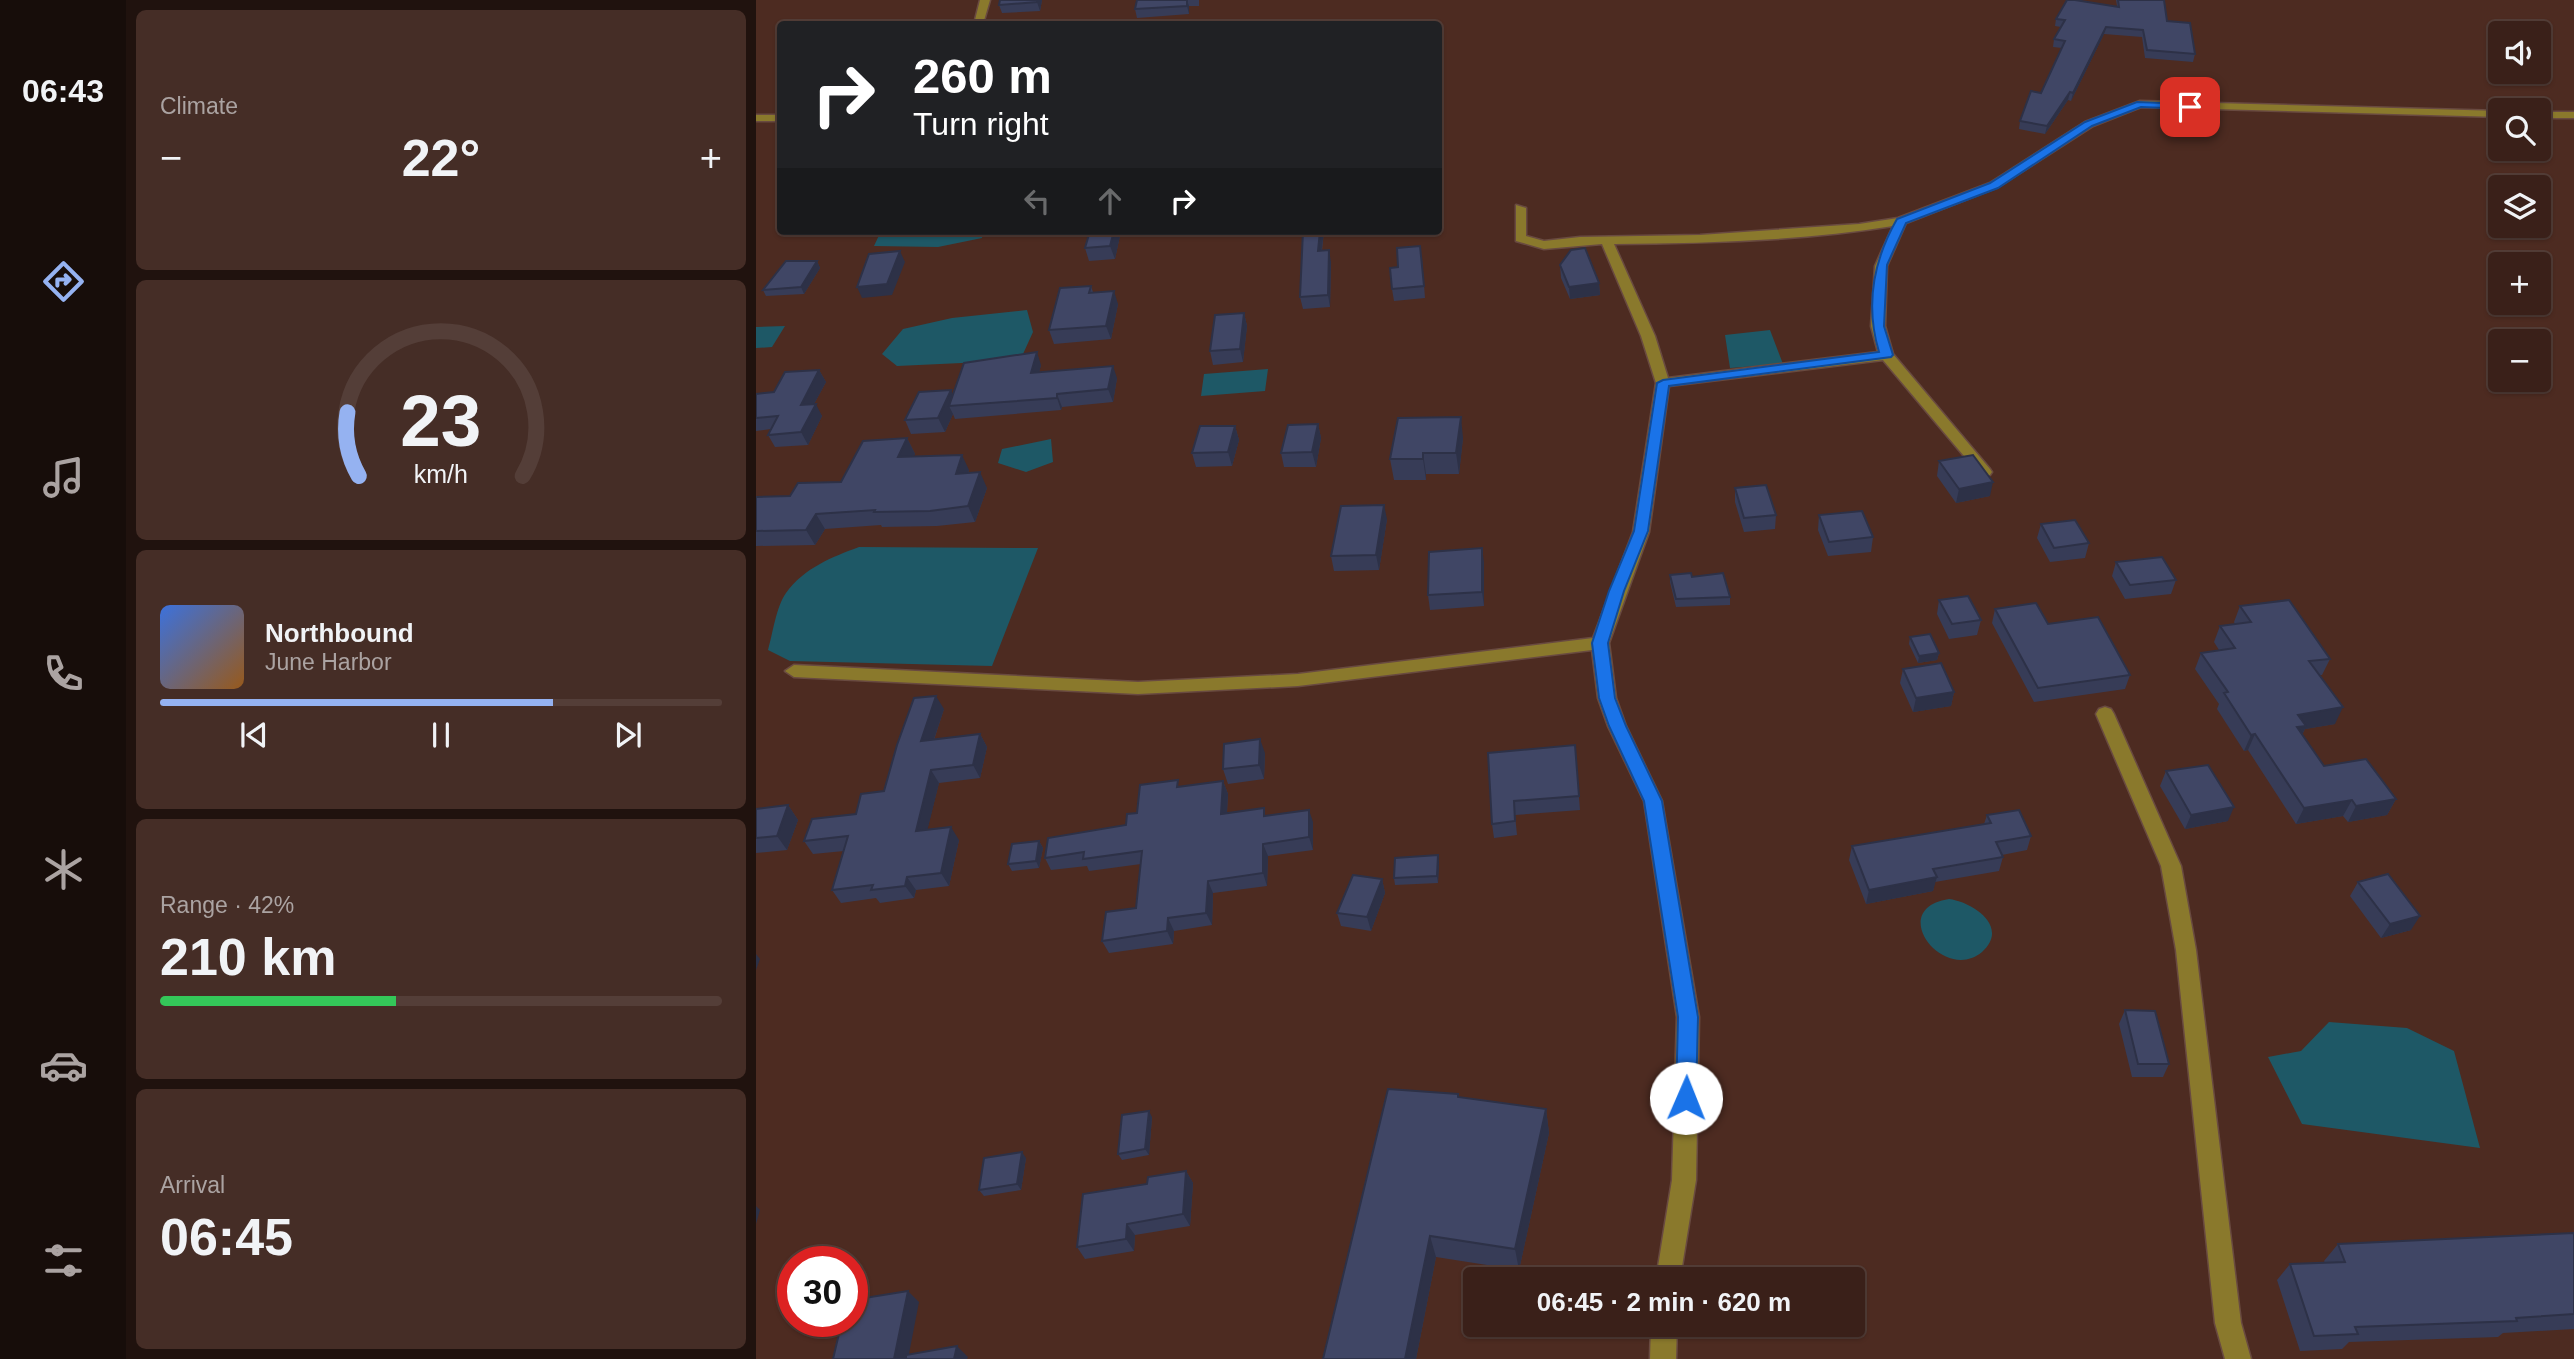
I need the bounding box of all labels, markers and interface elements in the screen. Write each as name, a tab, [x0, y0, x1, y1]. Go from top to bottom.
map controls	[2488, 21, 2551, 392]
button: sound	[2488, 21, 2551, 84]
icon: right	[798, 49, 889, 140]
text: 260 m	[913, 49, 1052, 103]
text: 06:43	[22, 73, 104, 109]
pin	[2160, 77, 2220, 137]
icon: arrive	[2171, 88, 2209, 126]
text: Climate	[160, 93, 238, 119]
button: search	[2488, 98, 2551, 161]
text: Turn right	[913, 106, 1049, 142]
text: 22°	[402, 129, 480, 187]
text: −	[160, 137, 182, 179]
text: +	[700, 137, 722, 179]
button: layers	[2488, 175, 2551, 238]
icon: left	[1018, 182, 1056, 220]
icon: ahead	[1091, 182, 1129, 220]
icon: right	[1164, 182, 1202, 220]
button: +	[2488, 252, 2551, 315]
icon: directions	[39, 257, 88, 306]
button: −	[2488, 329, 2551, 392]
text: 23	[401, 380, 481, 461]
icon: music	[39, 453, 88, 502]
text: km/h	[414, 459, 468, 487]
text: Northbound	[265, 618, 414, 648]
icon: phone	[39, 649, 88, 698]
text: June Harbor	[265, 649, 392, 675]
icon: previous	[235, 716, 273, 754]
icon: pause	[422, 716, 460, 754]
icon: next	[609, 716, 647, 754]
icon: climate	[39, 845, 88, 894]
text: Range · 42%	[160, 892, 294, 918]
text: 210 km	[160, 928, 336, 986]
icon: car	[39, 1041, 88, 1090]
position arrow	[1649, 1061, 1723, 1135]
text: Arrival	[160, 1172, 225, 1198]
text: 06:45	[160, 1208, 293, 1266]
icon: filters	[39, 1236, 88, 1285]
speed limit sign: 30	[777, 1246, 868, 1337]
text: 06:45 · 2 min · 620 m	[1537, 1287, 1791, 1317]

